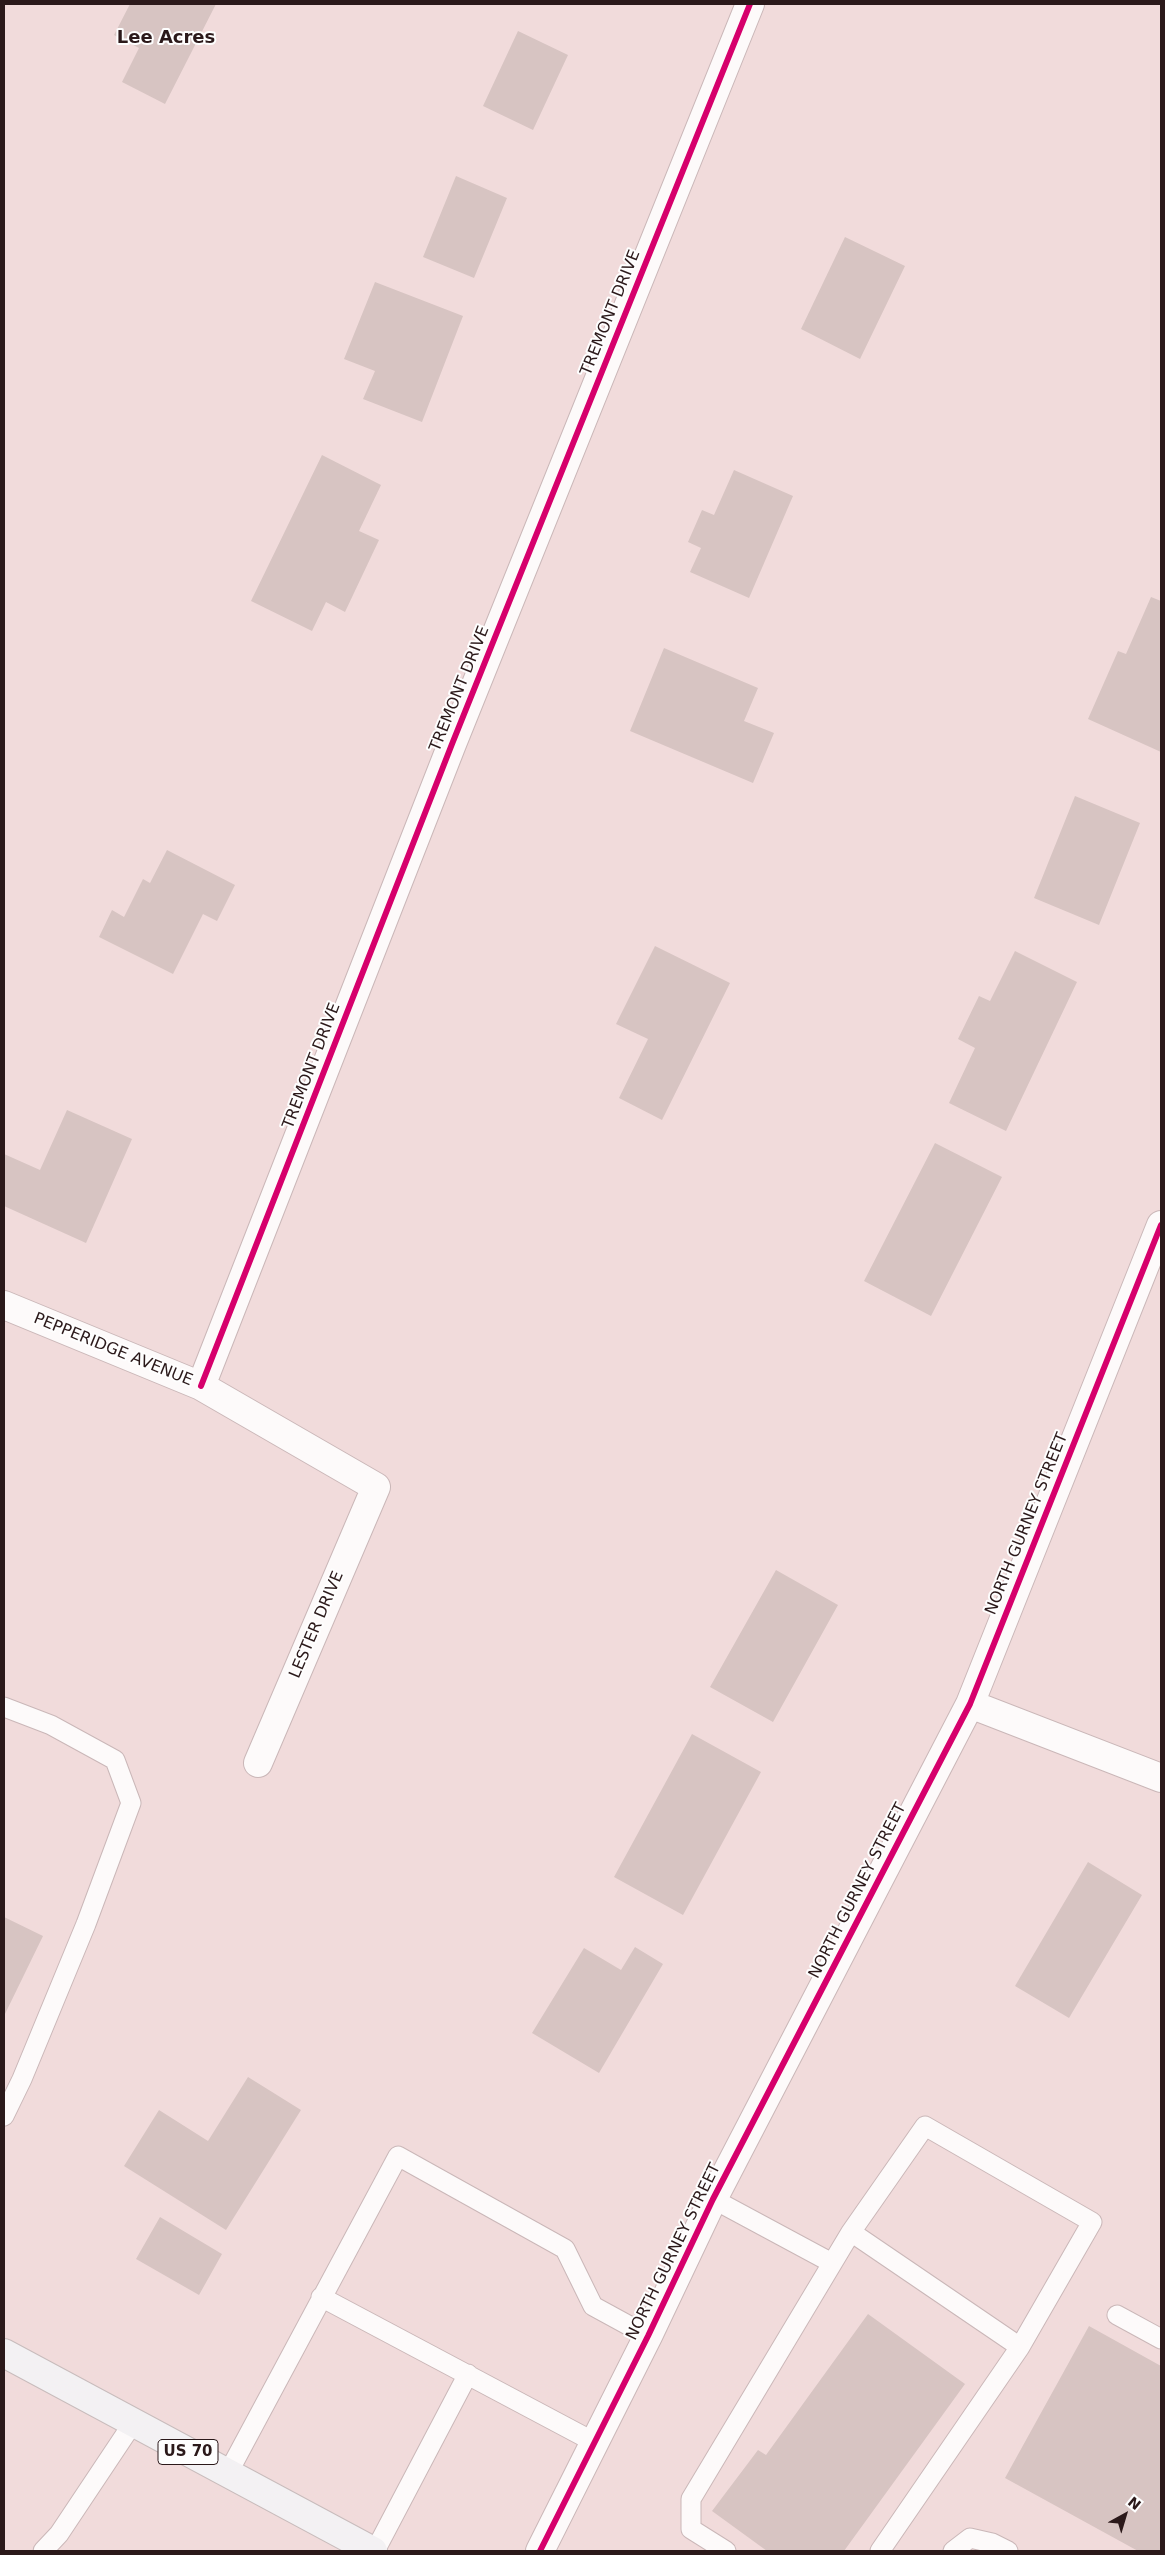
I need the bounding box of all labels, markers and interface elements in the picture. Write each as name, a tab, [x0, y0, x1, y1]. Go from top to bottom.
district label: Lee Acres	[117, 27, 215, 49]
street label: TREMONT DRIVE	[577, 248, 645, 378]
street label: TREMONT DRIVE	[426, 624, 494, 754]
street label: TREMONT DRIVE	[279, 1000, 345, 1132]
street label: PEPPERIDGE AVENUE	[31, 1309, 195, 1391]
street label: NORTH GURNEY STREET	[982, 1430, 1072, 1618]
street label: LESTER DRIVE	[286, 1569, 348, 1681]
street label: NORTH GURNEY STREET	[805, 1800, 911, 1982]
street label: NORTH GURNEY STREET	[623, 2160, 725, 2344]
road number: US 70	[158, 2440, 218, 2464]
north arrow	[1100, 2490, 1150, 2540]
text: N	[1125, 2493, 1144, 2513]

